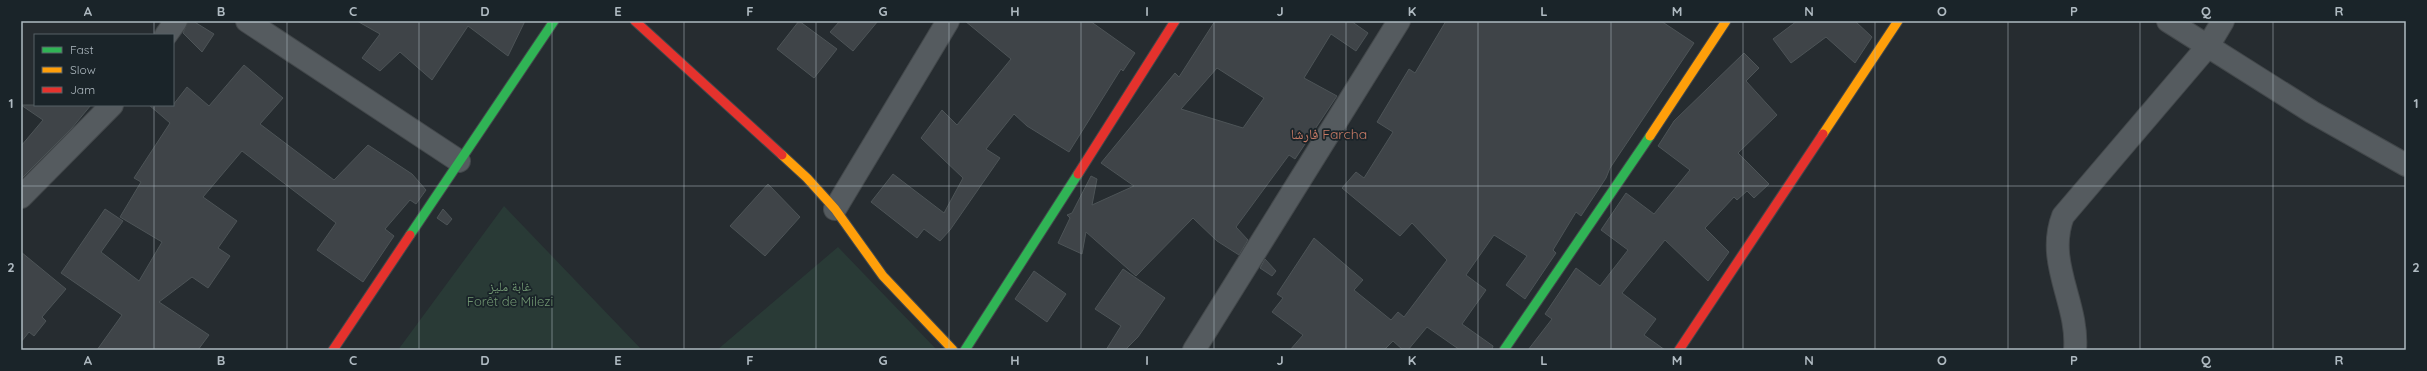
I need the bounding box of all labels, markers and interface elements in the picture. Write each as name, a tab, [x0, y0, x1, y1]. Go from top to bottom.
text: A	[84, 3, 93, 19]
text: B	[217, 3, 225, 19]
text: C	[349, 3, 357, 19]
text: D	[480, 3, 490, 19]
text: E	[614, 3, 622, 19]
text: F	[746, 3, 754, 19]
text: G	[878, 3, 888, 19]
text: H	[1010, 3, 1020, 19]
text: I	[1145, 3, 1149, 19]
text: J	[1276, 3, 1284, 19]
text: K	[1408, 3, 1417, 19]
text: L	[1540, 3, 1548, 19]
text: M	[1672, 3, 1682, 19]
text: N	[1804, 3, 1814, 19]
text: O	[1937, 3, 1947, 19]
text: P	[2070, 3, 2078, 19]
text: Q	[2201, 3, 2212, 19]
text: R	[2335, 3, 2344, 19]
legend	[34, 34, 174, 106]
text: Fast	[70, 42, 94, 57]
text: Slow	[70, 62, 96, 77]
text: Jam	[70, 82, 95, 97]
text: 1	[8, 95, 14, 111]
text: 1	[2413, 95, 2419, 111]
district label: فارشا Farcha	[1291, 125, 1367, 143]
text: 2	[7, 259, 15, 275]
text: 2	[2412, 259, 2420, 275]
park label: غابة مليز Forêt de Milezi	[467, 278, 553, 309]
text: A	[84, 352, 93, 368]
text: B	[217, 352, 225, 368]
text: C	[349, 352, 357, 368]
text: D	[480, 352, 490, 368]
text: E	[614, 352, 622, 368]
text: F	[746, 352, 754, 368]
text: G	[878, 352, 888, 368]
text: H	[1010, 352, 1020, 368]
text: I	[1145, 352, 1149, 368]
text: J	[1276, 352, 1284, 368]
text: K	[1408, 352, 1417, 368]
text: L	[1540, 352, 1548, 368]
text: M	[1672, 352, 1682, 368]
text: N	[1804, 352, 1814, 368]
text: O	[1937, 352, 1947, 368]
text: P	[2070, 352, 2078, 368]
text: Q	[2201, 352, 2212, 368]
text: R	[2335, 352, 2344, 368]

